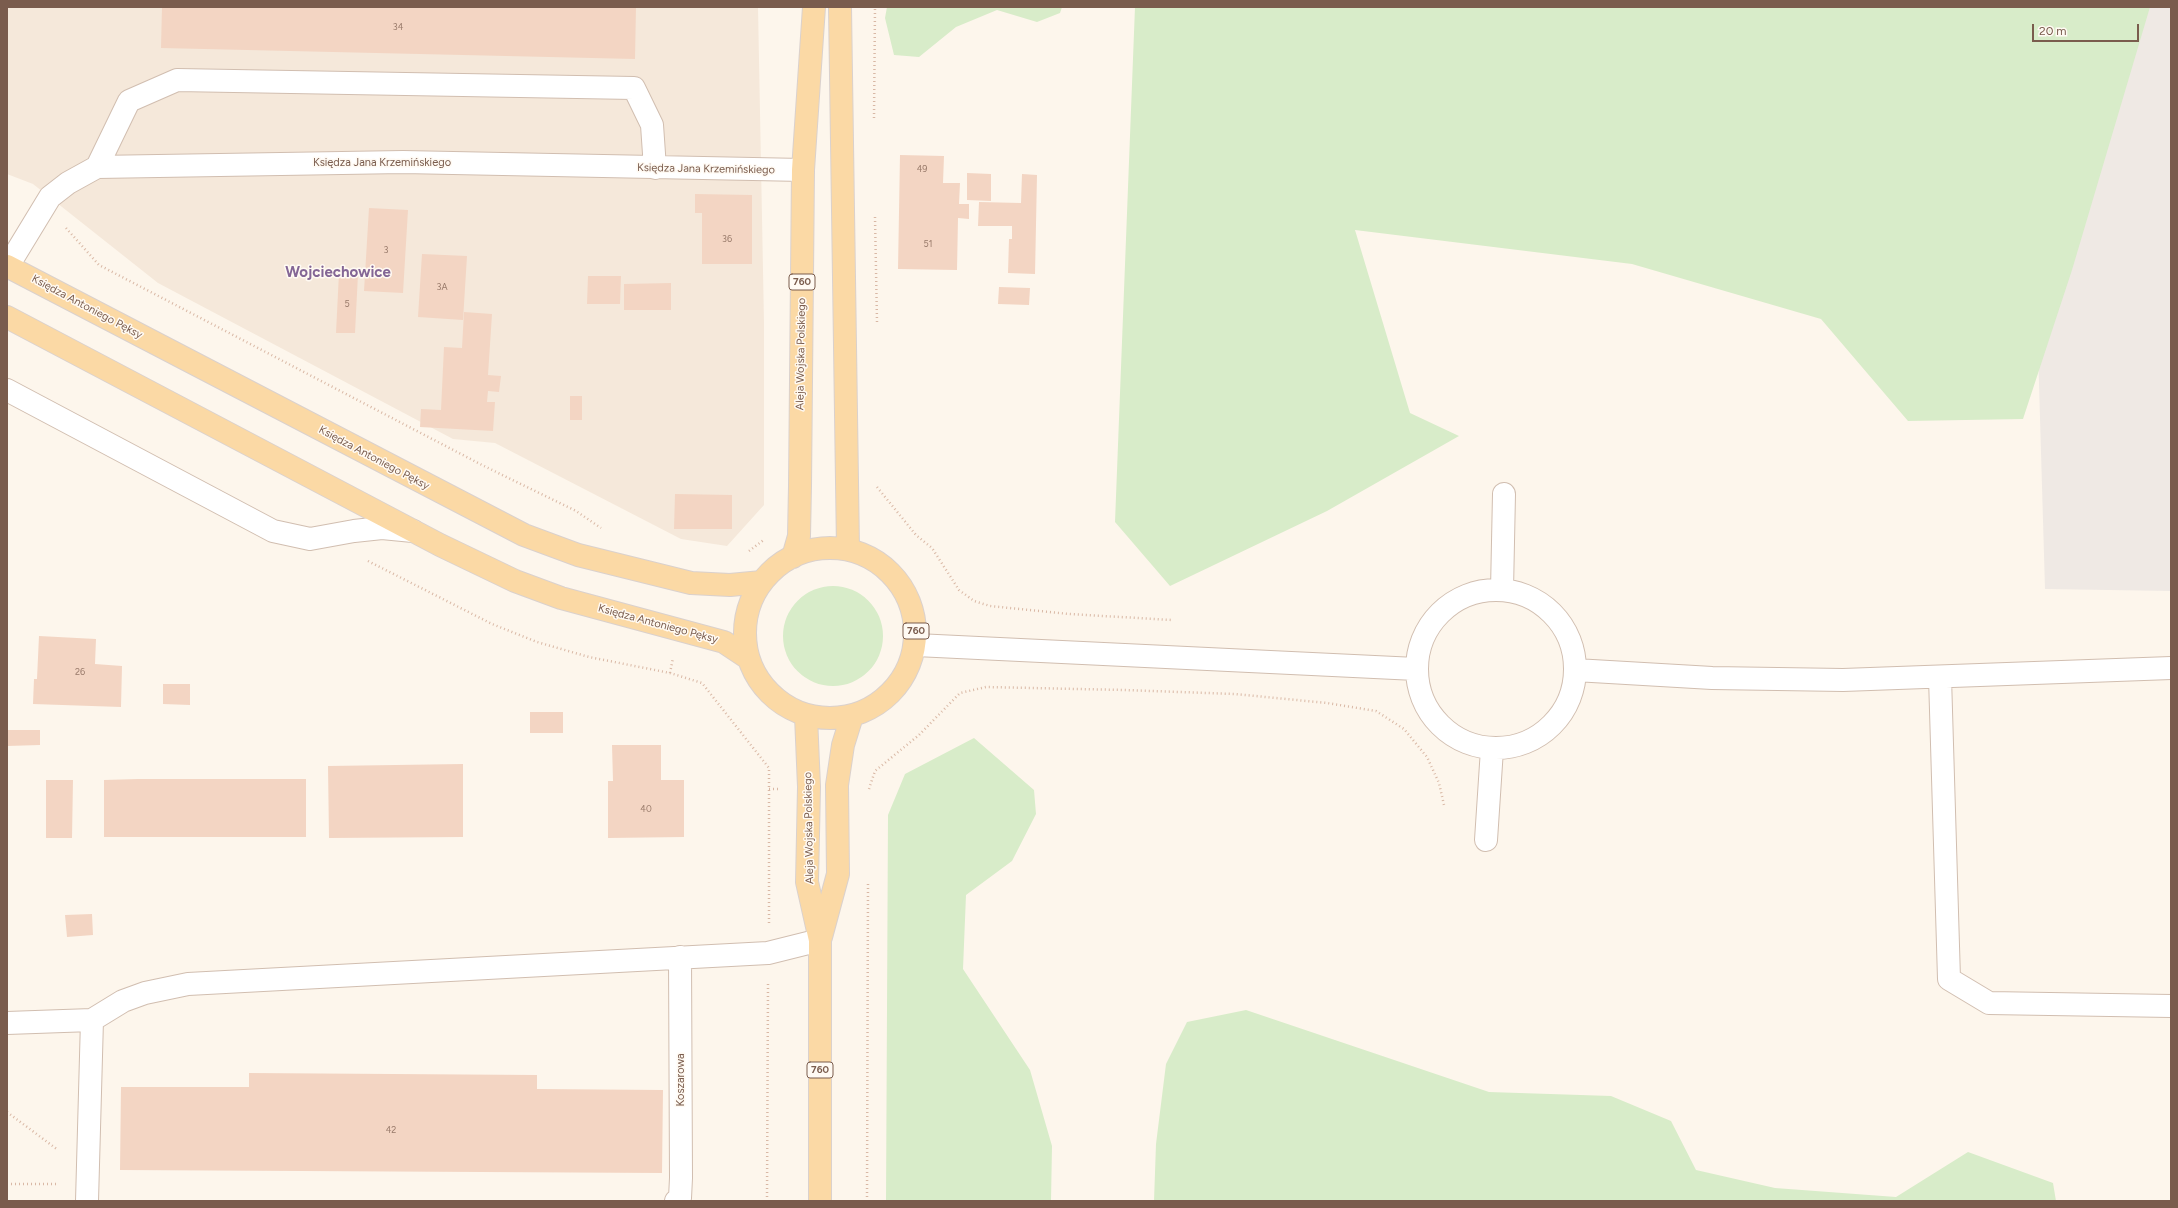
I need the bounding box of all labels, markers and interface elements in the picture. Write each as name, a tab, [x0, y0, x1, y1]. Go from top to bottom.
scale bar	[2034, 16, 2141, 42]
house number: 34	[393, 22, 403, 32]
text: 20 m	[2039, 24, 2067, 38]
street label: Księdza Jana Krzemińskiego	[313, 156, 451, 170]
street label: Księdza Jana Krzemińskiego	[637, 161, 775, 177]
house number: 49	[917, 164, 927, 174]
house number: 36	[722, 234, 732, 244]
house number: 51	[924, 239, 932, 249]
house number: 3	[384, 245, 388, 255]
district label: Wojciechowice	[285, 264, 391, 282]
street label: Księdza Antoniego Pęksy	[29, 272, 145, 342]
road number: 760	[789, 274, 815, 290]
house number: 3A	[437, 282, 447, 292]
street label: Aleja Wojska Polskiego	[793, 298, 809, 410]
house number: 5	[344, 299, 350, 309]
street label: Księdza Antoniego Pęksy	[316, 423, 432, 493]
street label: Księdza Antoniego Pęksy	[597, 602, 719, 646]
road number: 760	[903, 623, 929, 639]
house number: 26	[75, 667, 85, 677]
street label: Aleja Wojska Polskiego	[801, 772, 817, 884]
house number: 40	[640, 804, 652, 814]
street label: Koszarowa	[674, 1053, 688, 1107]
road number: 760	[807, 1062, 833, 1078]
house number: 42	[386, 1125, 396, 1135]

